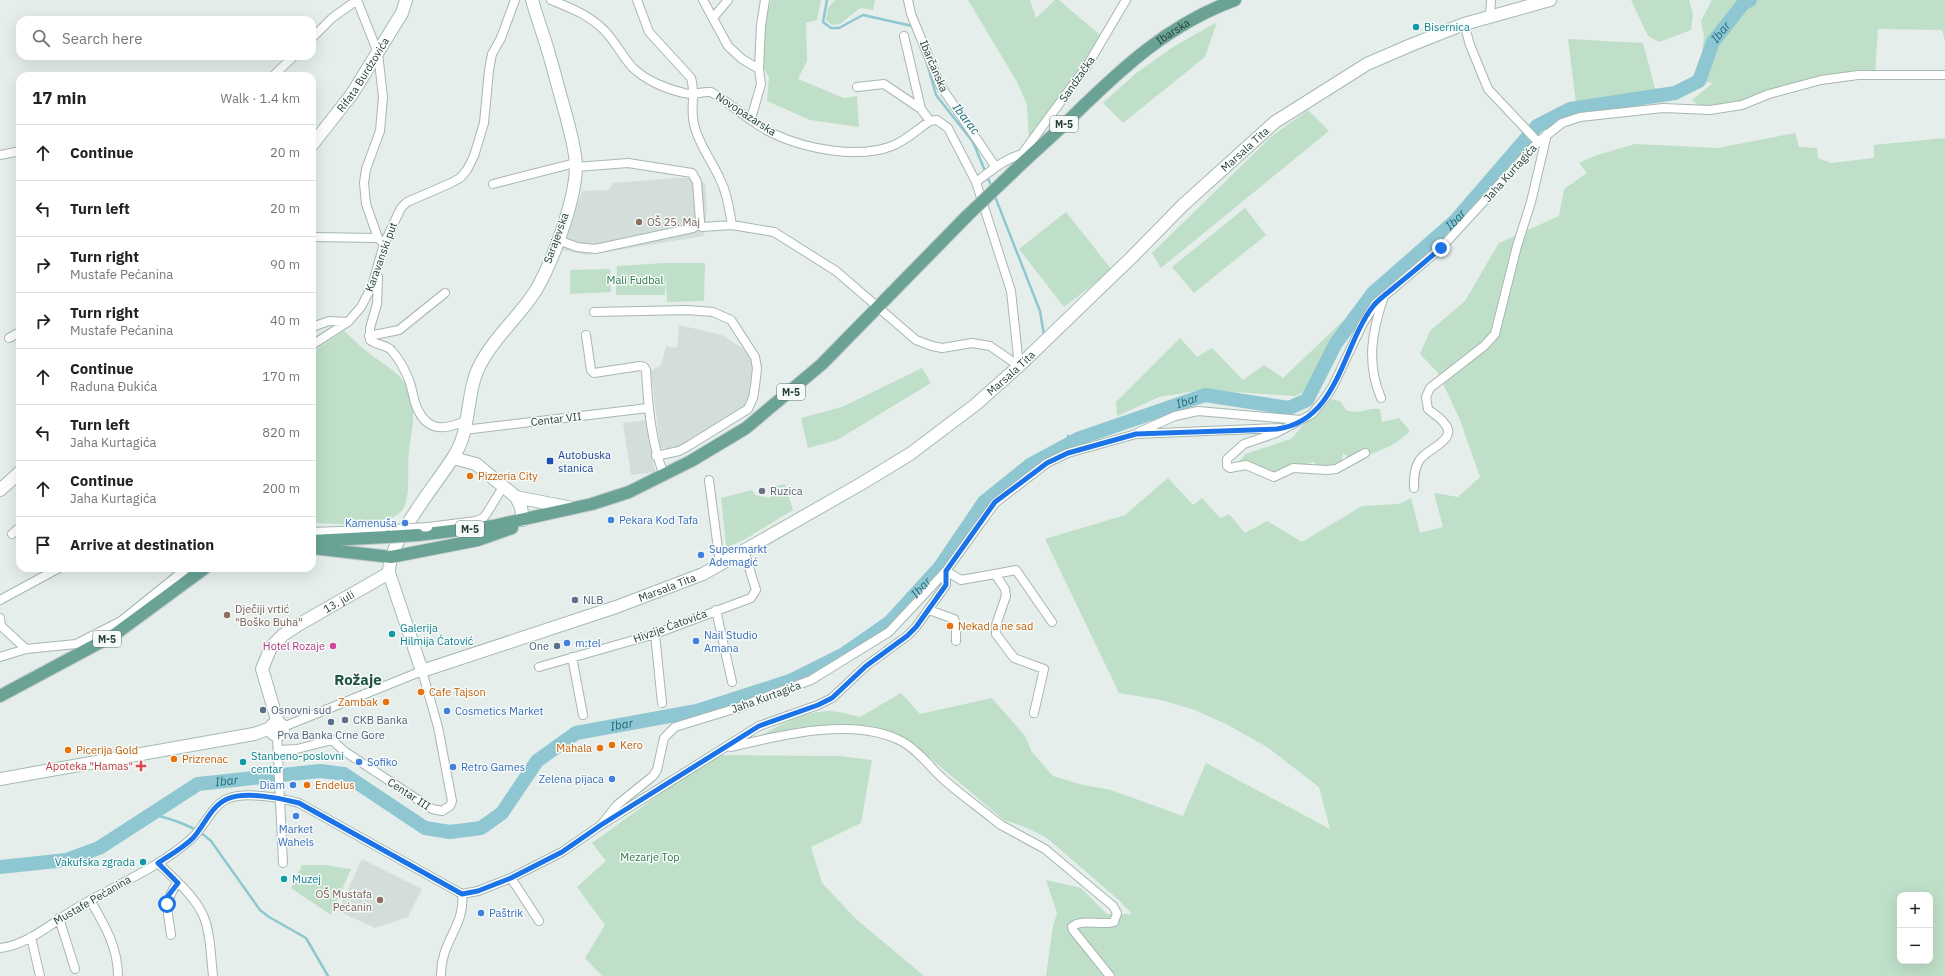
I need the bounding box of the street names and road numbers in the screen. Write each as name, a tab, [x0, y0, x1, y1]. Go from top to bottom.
street label: Ibarska	[1153, 15, 1192, 48]
street label: Rifata Burdzovića	[334, 35, 392, 115]
street label: Ibarčanska	[917, 38, 951, 94]
street label: Sandzačka	[1056, 53, 1098, 105]
street label: Novopazarska	[713, 89, 779, 139]
road number: M-5	[1050, 116, 1078, 132]
street label: Marsala Tita	[1218, 124, 1272, 175]
street label: Jaha Kurtagića	[1480, 141, 1540, 205]
street label: Sarajevska	[540, 210, 572, 265]
street label: Karavanski put	[362, 220, 400, 294]
street label: Marsala Tita	[984, 347, 1038, 398]
road number: M-5	[777, 384, 805, 400]
street label: Centar VII	[530, 409, 582, 429]
road number: M-5	[456, 521, 484, 537]
street label: Marsala Tita	[636, 570, 698, 605]
street label: 13. juli	[321, 587, 357, 616]
street label: Hivzije Ćatovića	[631, 606, 709, 646]
road number: M-5	[93, 631, 121, 647]
street label: Jaha Kurtagića	[729, 678, 803, 716]
street label: Centar III	[385, 775, 433, 813]
street label: Mustafe Pećanina	[51, 872, 133, 928]

